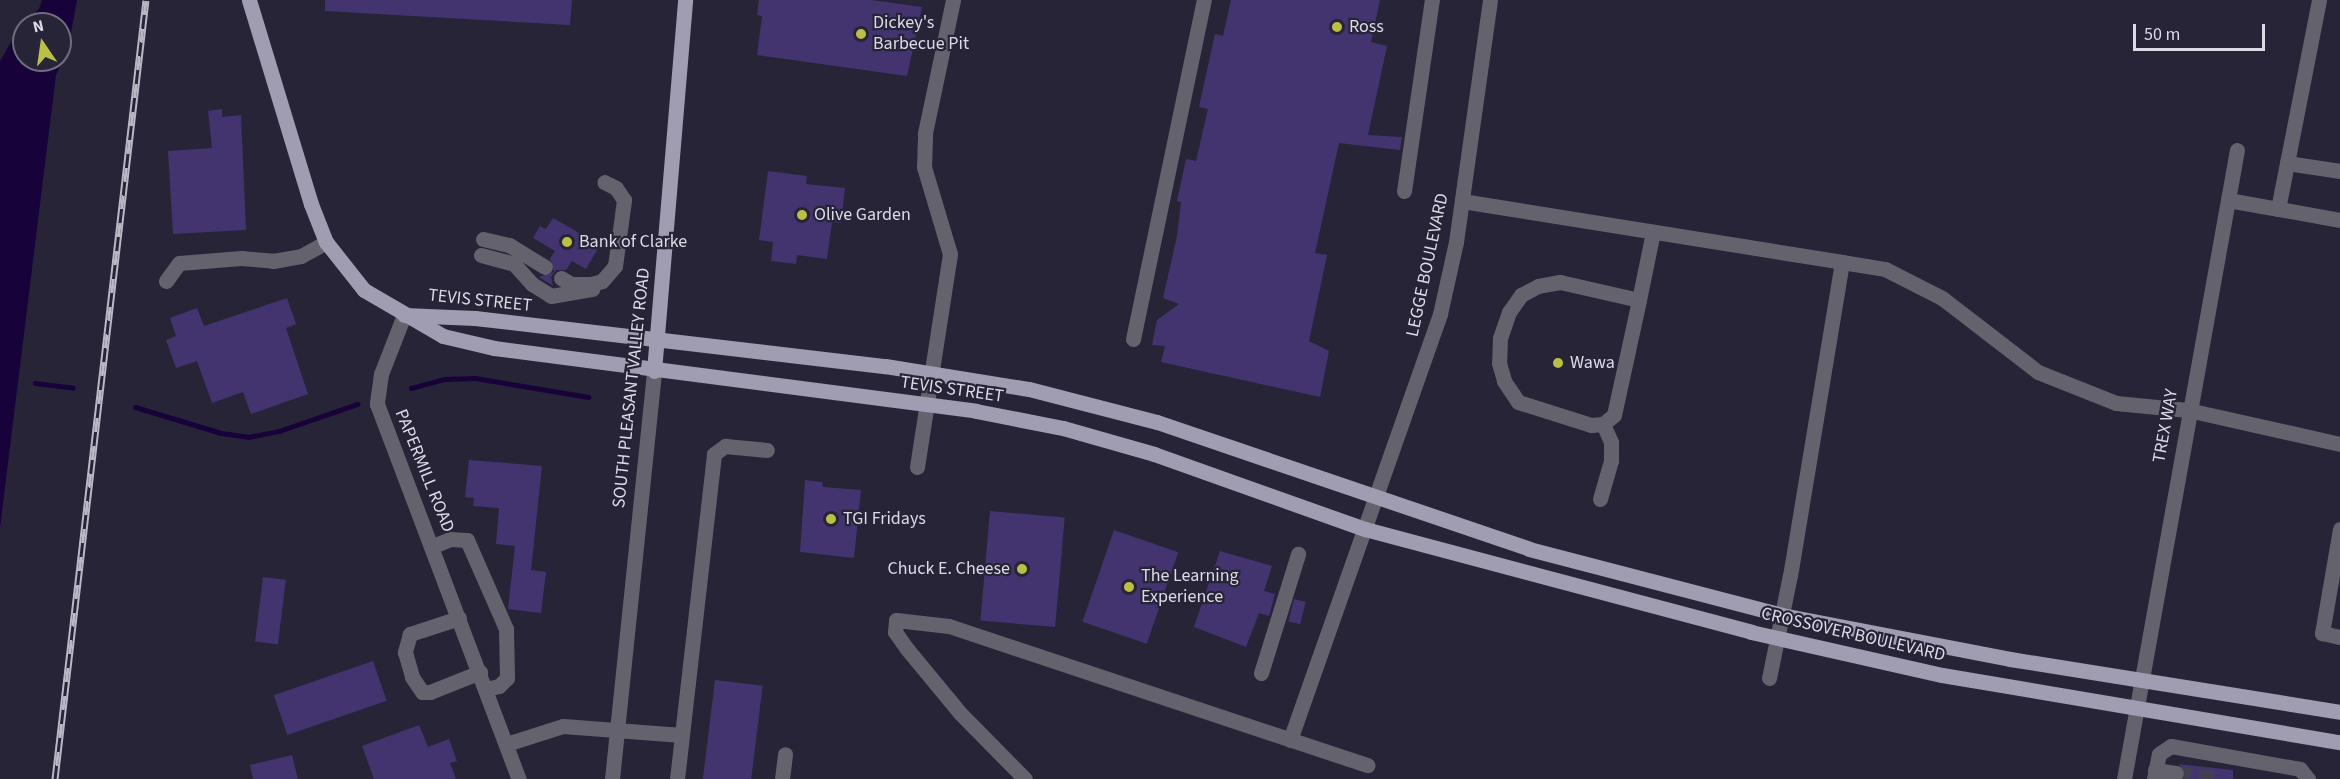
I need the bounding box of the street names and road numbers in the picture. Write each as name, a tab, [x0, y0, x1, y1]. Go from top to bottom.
street label: LEGGE BOULEVARD	[1402, 191, 1454, 339]
street label: SOUTH PLEASANT VALLEY ROAD	[609, 267, 655, 509]
street label: TEVIS STREET	[427, 285, 533, 317]
street label: TEVIS STREET	[899, 372, 1005, 408]
street label: TREX WAY	[2149, 387, 2183, 465]
street label: PAPERMILL ROAD	[389, 406, 459, 536]
street label: CROSSOVER BOULEVARD	[1759, 603, 1947, 667]

